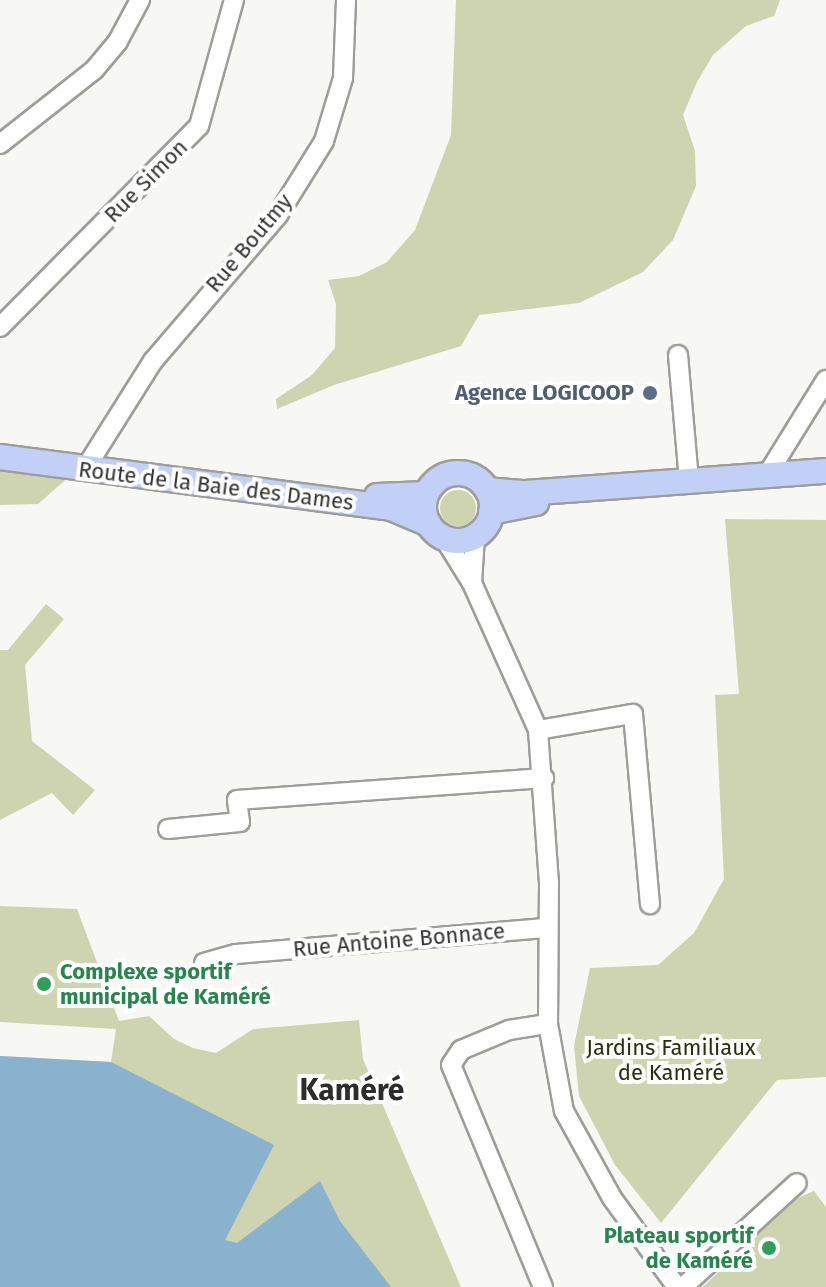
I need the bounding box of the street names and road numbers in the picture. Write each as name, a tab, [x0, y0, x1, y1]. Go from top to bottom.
street label: Rue Simon	[99, 134, 193, 228]
street label: Rue Boutmy	[200, 188, 298, 298]
street label: Route de la Baie des Dames	[77, 456, 355, 516]
street label: Rue Antoine Bonnace	[292, 918, 506, 962]

